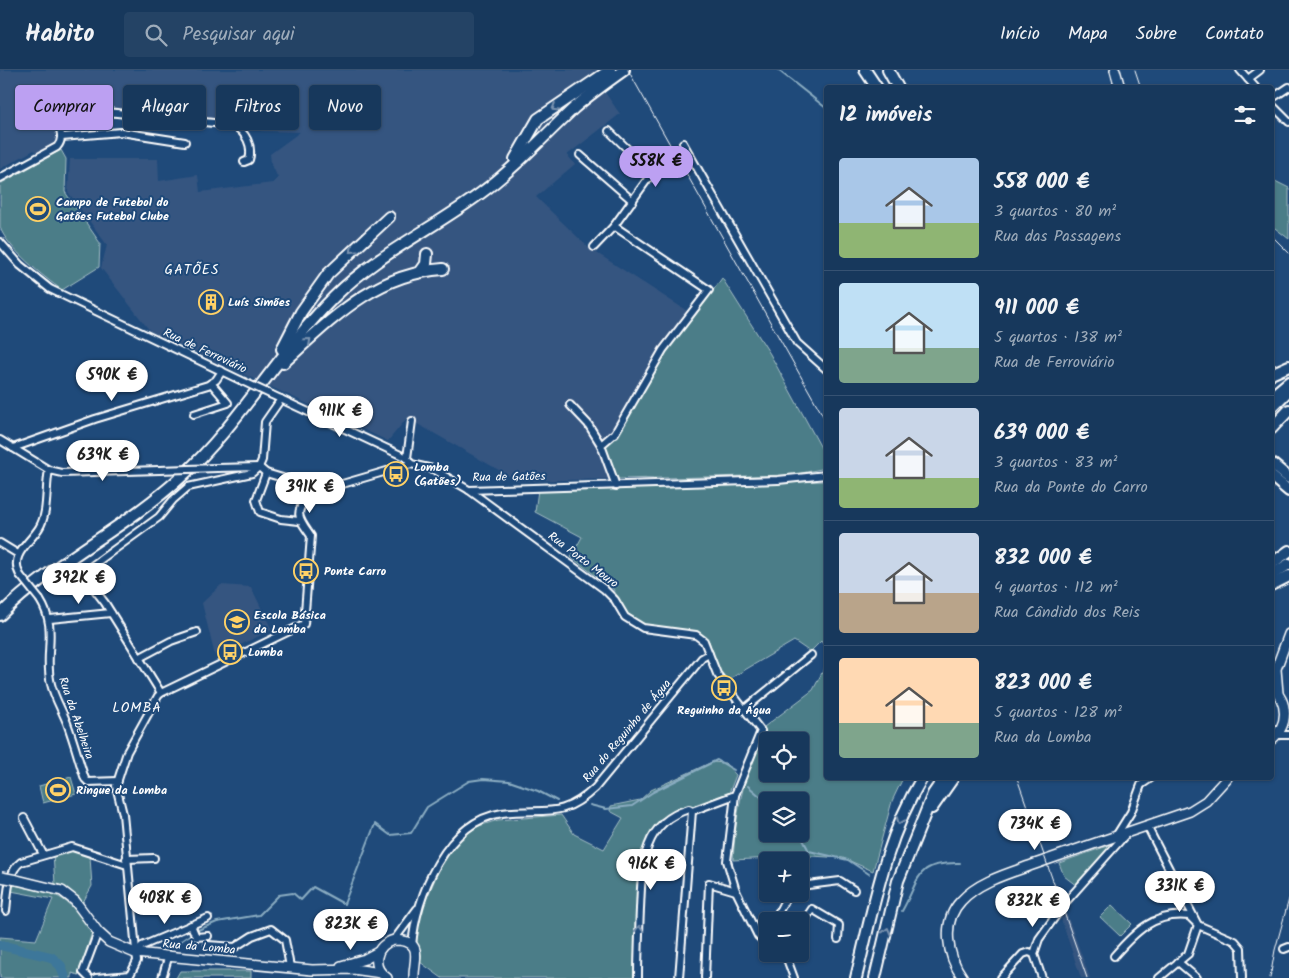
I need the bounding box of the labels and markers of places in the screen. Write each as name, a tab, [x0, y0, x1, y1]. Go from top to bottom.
pin: 558K €	[615, 146, 697, 188]
place label: Campo de Futebol do Gatões Futebol Clube	[56, 193, 169, 226]
sports icon: Campo de Futebol do Gatões Futebol Clube	[25, 196, 51, 222]
building icon: Luís Simões	[198, 289, 224, 315]
place label: Luís Simões	[228, 293, 291, 312]
pin: 590K €	[71, 360, 153, 402]
pin: 911K €	[299, 396, 381, 438]
pin: 639K €	[62, 440, 144, 482]
place label: Lomba (Gatões)	[414, 458, 462, 491]
bus stop icon: Lomba (Gatões)	[383, 461, 409, 487]
pin: 391K €	[269, 472, 351, 514]
bus stop icon: Ponte Carro	[293, 558, 319, 584]
pin: 392K €	[38, 562, 120, 605]
place label: Ponte Carro	[324, 562, 387, 581]
place label: Escola Básica da Lomba	[254, 606, 326, 639]
school or university icon: Escola Básica da Lomba	[224, 609, 250, 635]
bus stop icon: Lomba	[217, 639, 243, 665]
place label: Lomba	[248, 643, 283, 662]
bus stop icon: Reguinho da Água	[711, 675, 737, 701]
place label: Reguinho da Água	[677, 701, 771, 720]
sports icon: Ringue da Lomba	[45, 777, 71, 803]
place label: Ringue da Lomba	[76, 781, 167, 800]
pin: 734K €	[994, 808, 1076, 851]
pin: 916K €	[610, 848, 692, 891]
pin: 331K €	[1139, 870, 1221, 913]
pin: 408K €	[124, 882, 206, 925]
pin: 832K €	[992, 886, 1074, 928]
pin: 823K €	[310, 908, 392, 951]

